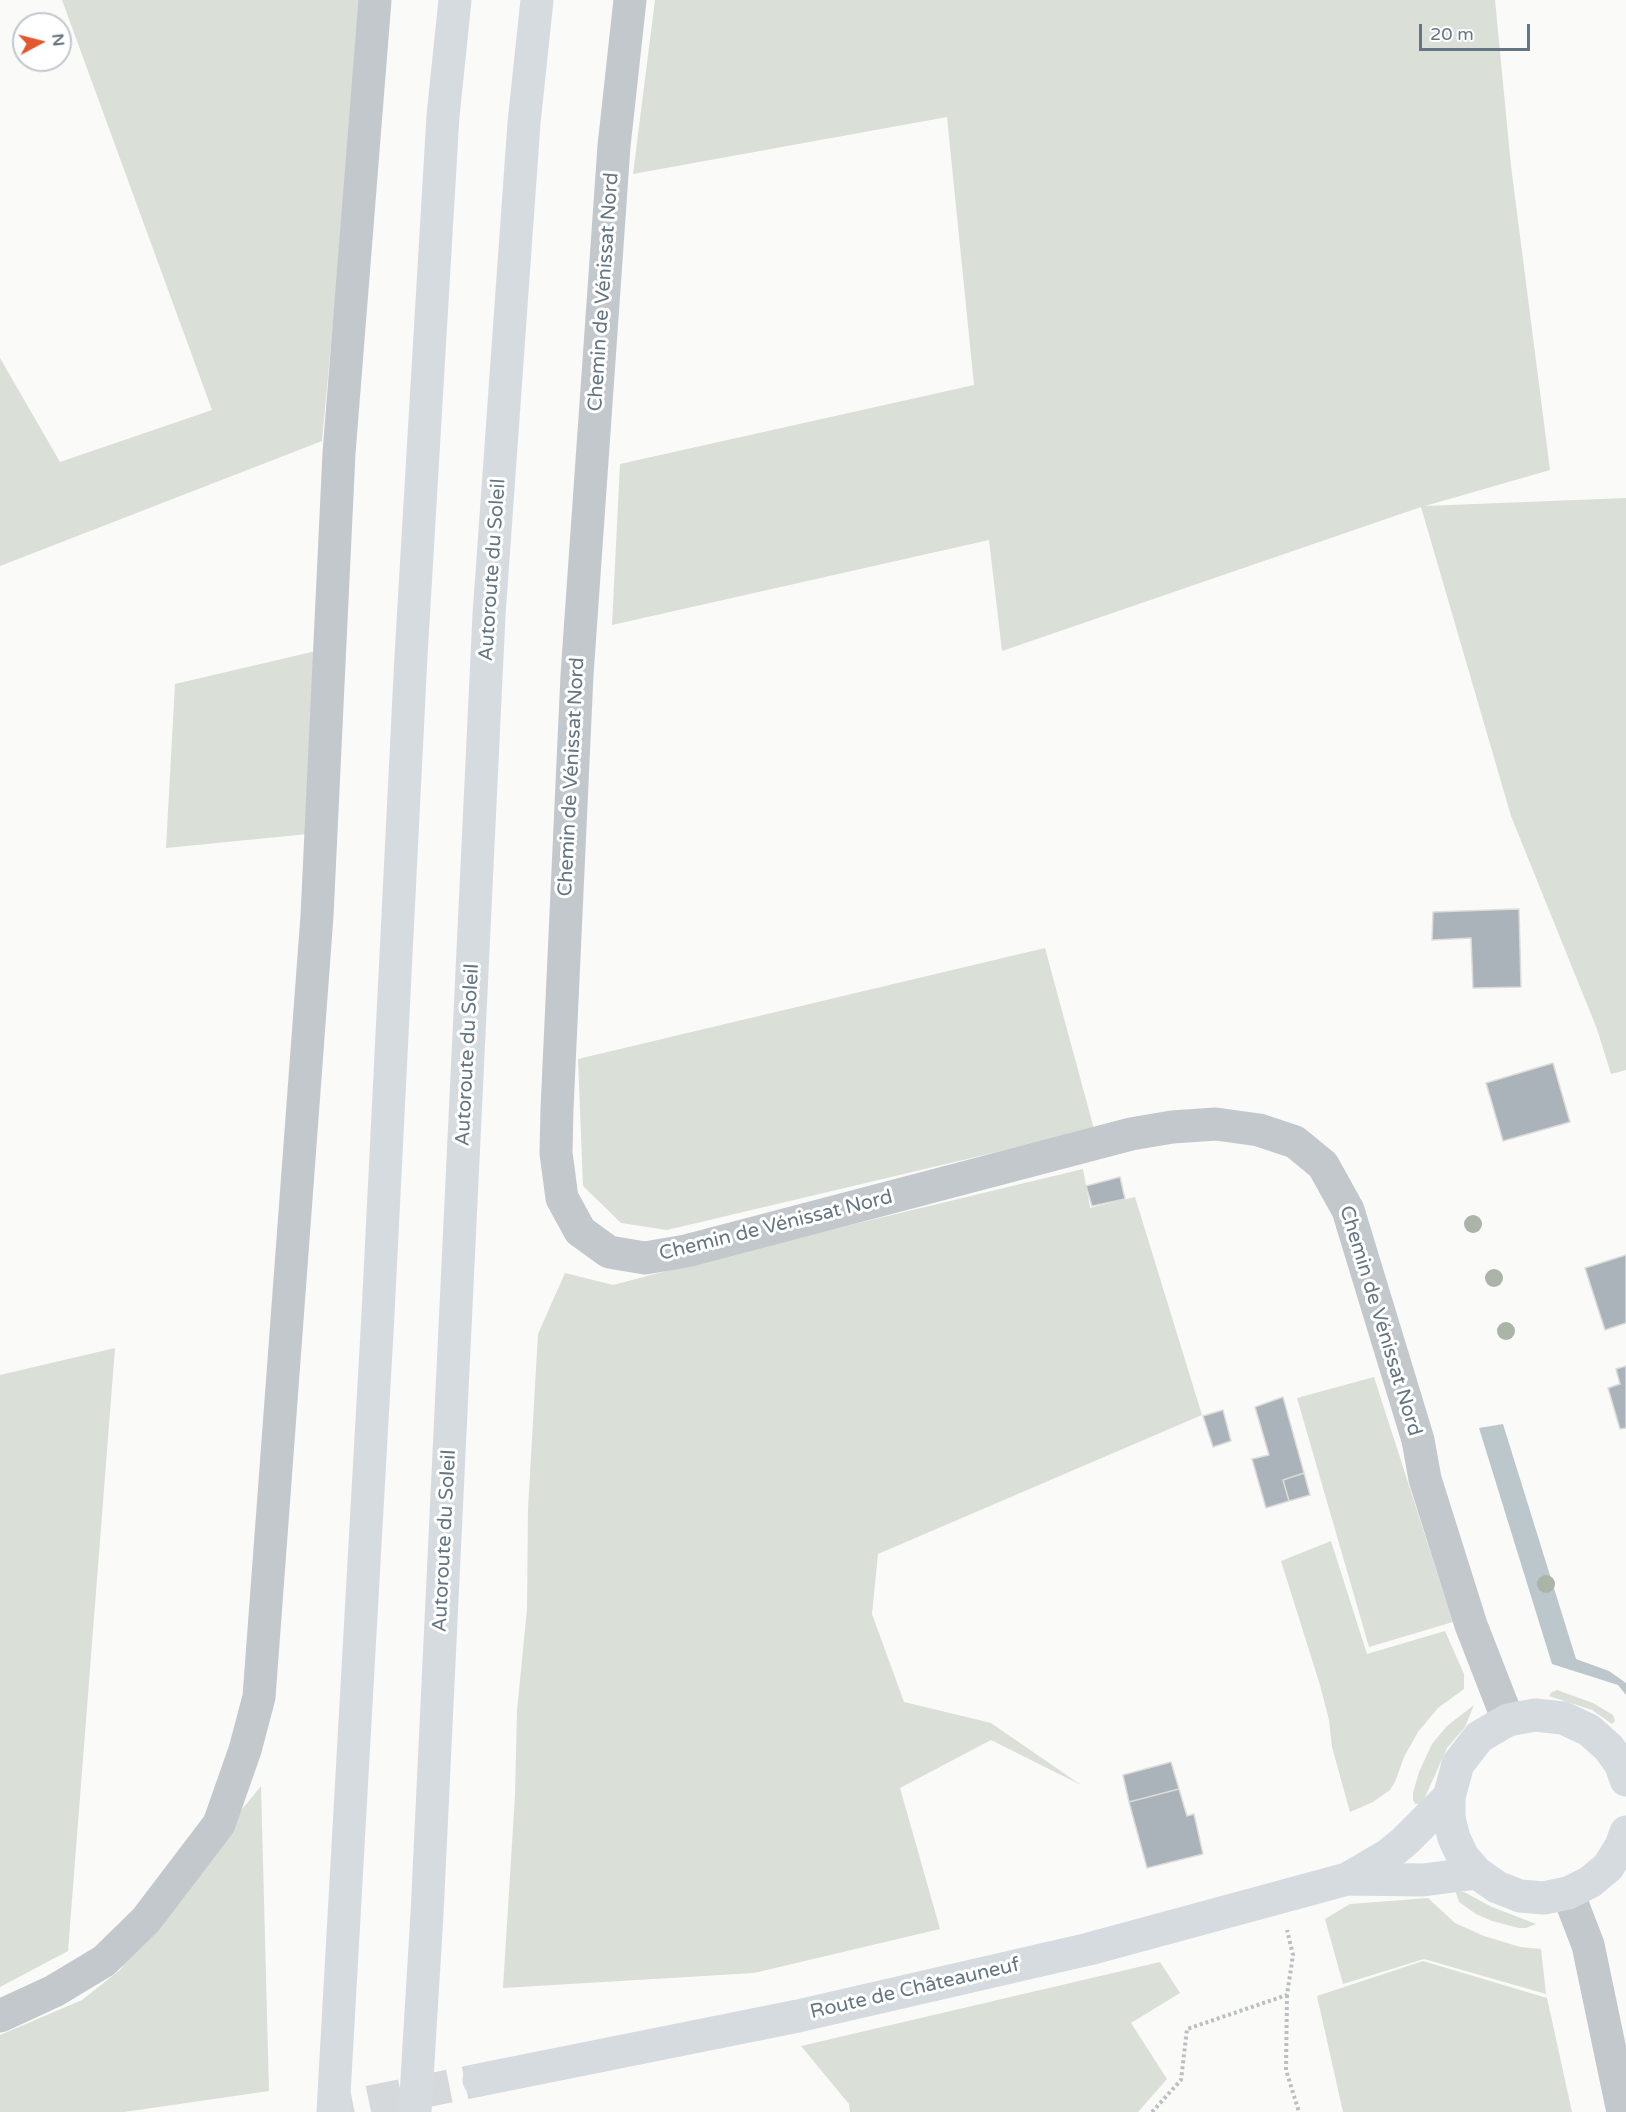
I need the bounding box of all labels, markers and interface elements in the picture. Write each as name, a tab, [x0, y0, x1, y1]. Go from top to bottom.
north arrow	[12, 12, 72, 72]
scale bar	[1422, 12, 1533, 50]
text: 20 m	[1430, 23, 1474, 45]
text: N	[47, 32, 69, 48]
street label: Chemin de Vénissat Nord	[584, 172, 624, 412]
street label: Autoroute du Soleil	[475, 478, 511, 662]
street label: Chemin de Vénissat Nord	[554, 657, 590, 897]
street label: Autoroute du Soleil	[451, 963, 485, 1147]
street label: Chemin de Vénissat Nord	[657, 1185, 895, 1267]
street label: Chemin de Vénissat Nord	[1334, 1203, 1426, 1439]
street label: Autoroute du Soleil	[428, 1449, 462, 1633]
street label: Route de Châteauneuf	[808, 1953, 1022, 2025]

